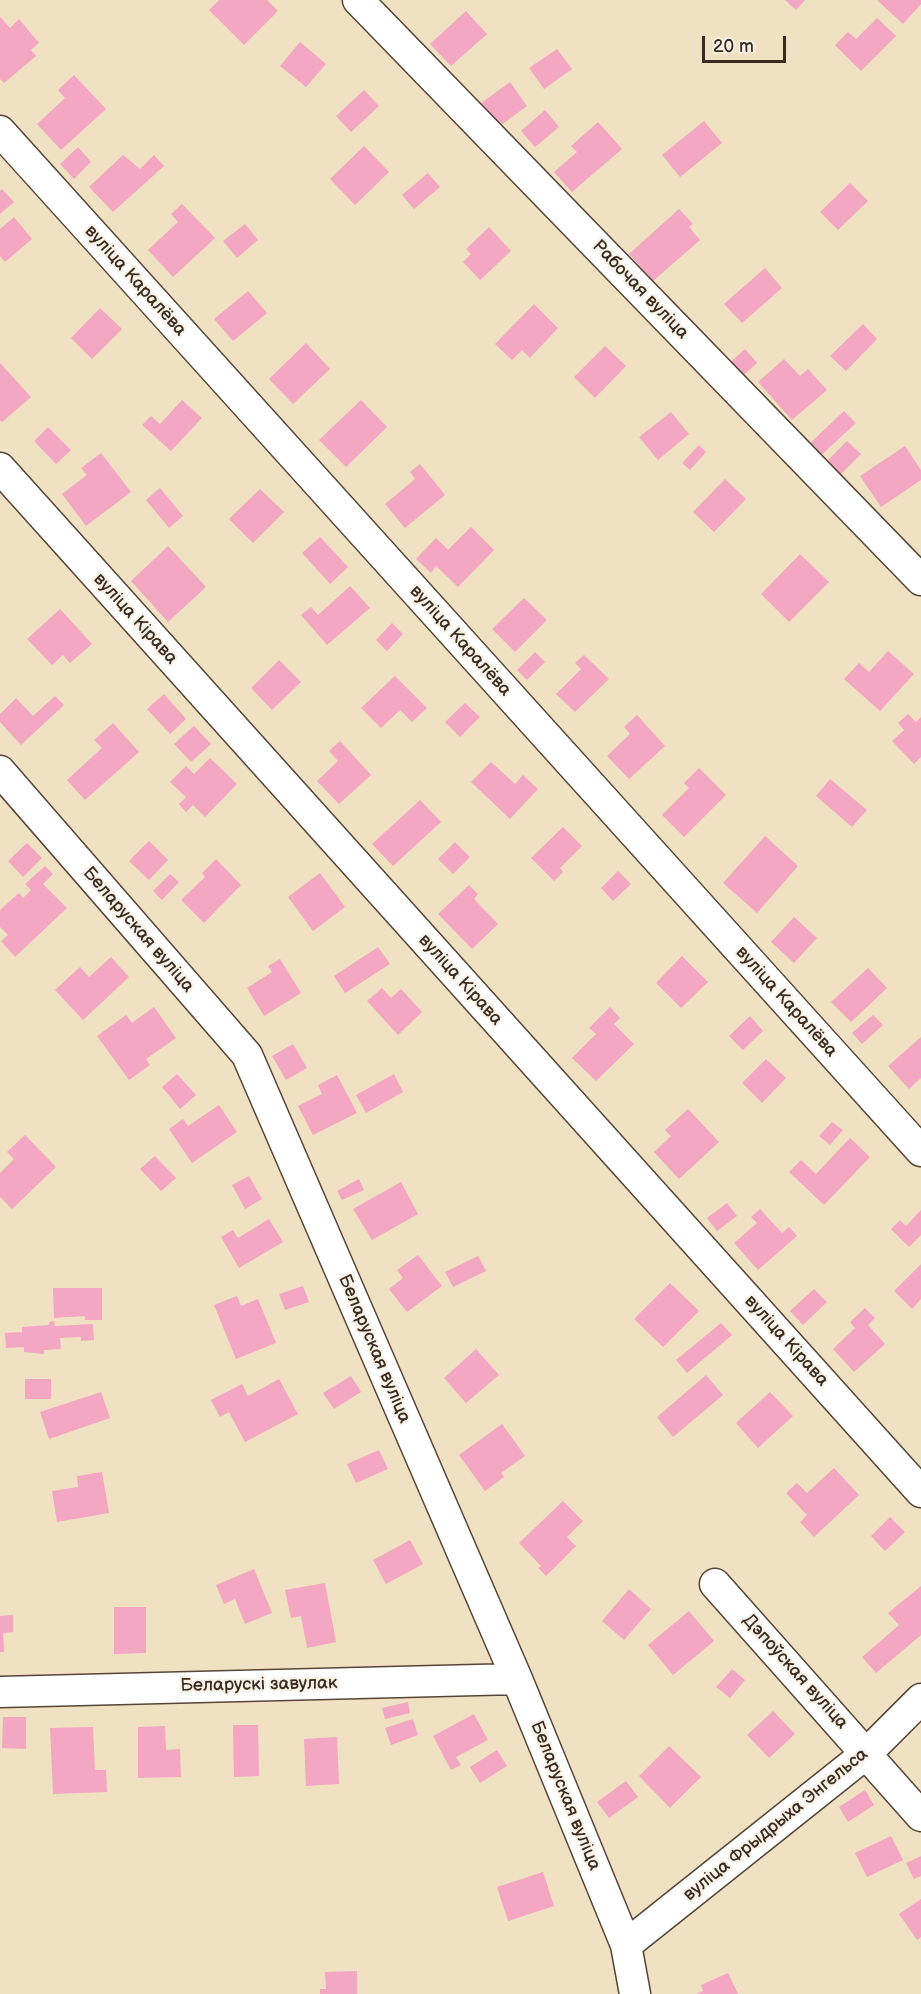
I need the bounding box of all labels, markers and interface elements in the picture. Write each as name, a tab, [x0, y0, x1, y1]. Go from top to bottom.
scale bar	[705, 24, 789, 62]
text: 20 m	[713, 36, 754, 57]
street label: вуліца Каралёва	[80, 221, 190, 341]
street label: Рабочая вуліца	[587, 236, 693, 344]
street label: вуліца Кірава	[88, 569, 182, 669]
street label: вуліца Каралёва	[405, 581, 515, 701]
street label: Беларуская вуліца	[78, 863, 198, 997]
street label: вуліца Кірава	[413, 930, 507, 1030]
street label: вуліца Каралёва	[731, 942, 841, 1062]
street label: Беларуская вуліца	[333, 1272, 415, 1426]
street label: вуліца Кірава	[739, 1291, 833, 1391]
street label: Дэпоўская вуліца	[738, 1610, 852, 1734]
street label: Беларускі завулак	[180, 1673, 338, 1697]
street label: Беларуская вуліца	[525, 1718, 605, 1874]
street label: вуліца Фрыдрыха Энгельса	[679, 1744, 873, 1906]

